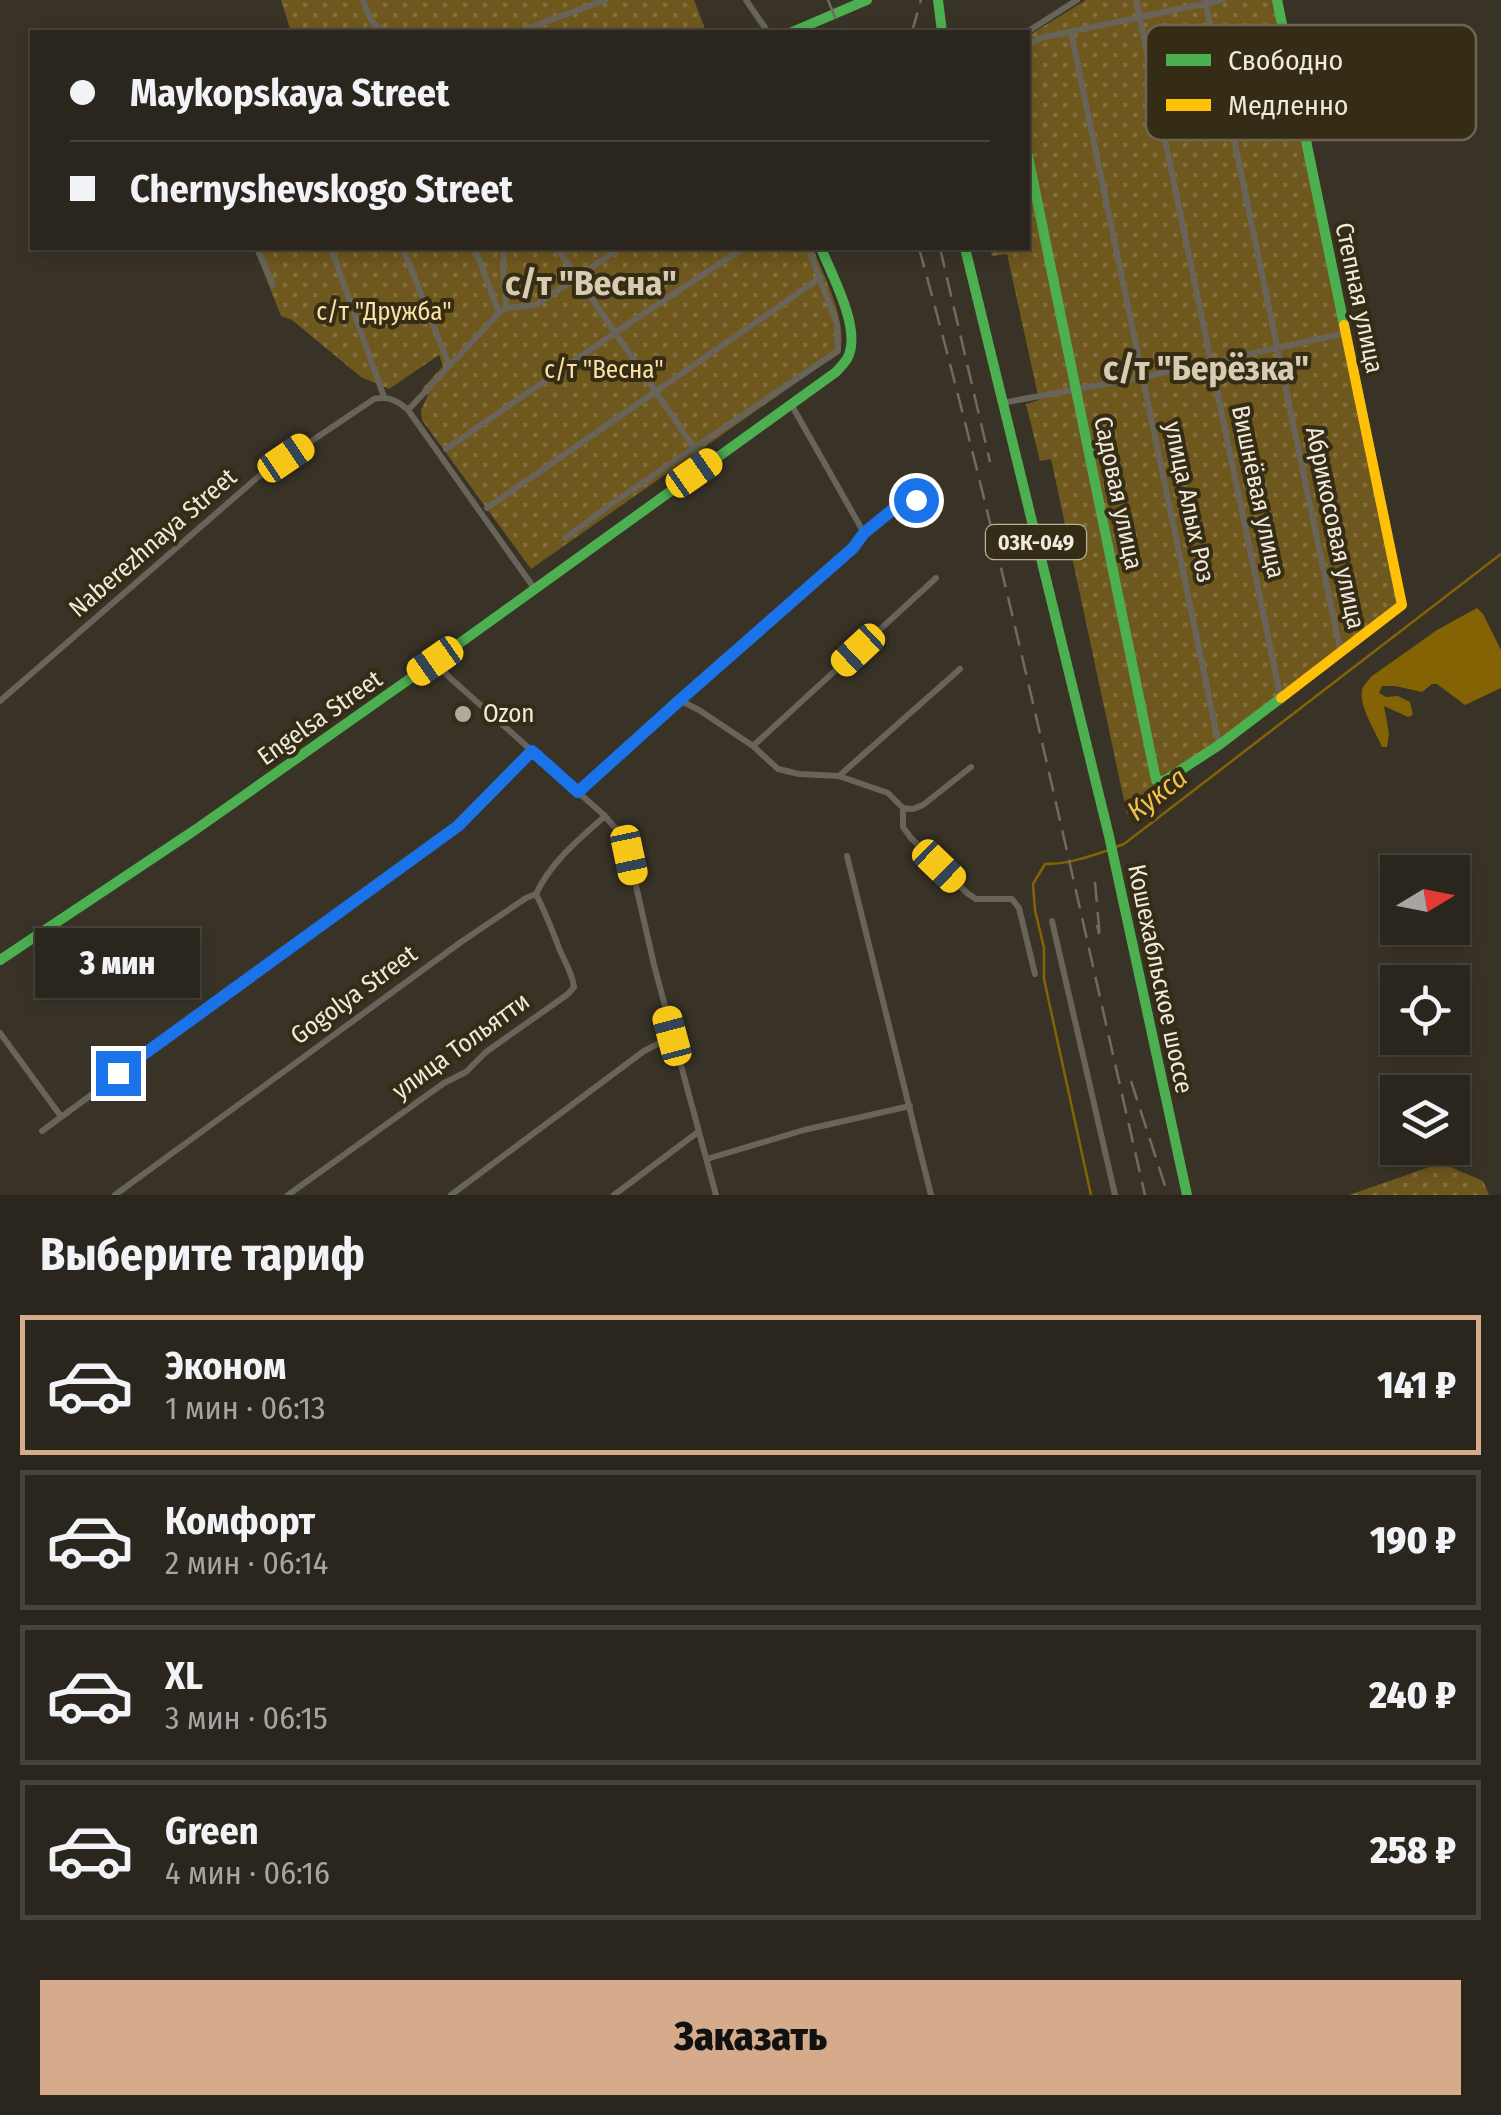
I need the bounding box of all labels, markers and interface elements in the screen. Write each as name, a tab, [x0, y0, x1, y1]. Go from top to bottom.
legend	[1146, 25, 1476, 140]
text: Свободно	[1228, 44, 1343, 77]
text: Maykopskaya Street	[130, 70, 449, 116]
text: Медленно	[1228, 89, 1349, 122]
text: Chernyshevskogo Street	[130, 166, 513, 212]
street label: Степная улица	[1328, 220, 1390, 376]
district label: с/т "Весна"	[505, 262, 677, 304]
park label: с/т "Дружба"	[316, 297, 452, 327]
district label: с/т "Берёзка"	[1103, 347, 1309, 389]
park label: с/т "Весна"	[544, 355, 664, 385]
street label: Вишнёвая улица	[1225, 403, 1291, 581]
street label: Садовая улица	[1087, 414, 1149, 572]
street label: улица Алых Роз	[1157, 419, 1221, 585]
street label: Абрикосовая улица	[1299, 424, 1371, 632]
car	[253, 429, 319, 487]
car	[661, 444, 727, 502]
street label: Naberezhnaya Street	[63, 462, 243, 624]
route start	[894, 478, 939, 523]
road number: 03К-049	[986, 525, 1086, 559]
car	[826, 619, 890, 681]
car	[402, 632, 468, 690]
street label: Engelsa Street	[252, 664, 389, 772]
place label: Ozon	[483, 699, 534, 729]
marker: Ozon	[452, 703, 474, 725]
water label: Кукса	[1121, 760, 1193, 828]
car	[608, 823, 650, 887]
car	[907, 834, 971, 898]
north arrow	[1380, 855, 1470, 945]
map controls	[1380, 855, 1470, 1165]
street label: Кошехабльское шоссе	[1121, 862, 1199, 1096]
callout: 3 мин	[36, 928, 200, 998]
street label: Gogolya Street	[285, 939, 424, 1051]
text: 3 мин	[80, 944, 155, 982]
button: locate	[1380, 965, 1470, 1055]
street label: улица Тольятти	[387, 986, 535, 1106]
car	[650, 1003, 694, 1069]
route end	[96, 1051, 141, 1096]
button: layers	[1380, 1075, 1470, 1165]
text: Выберите тариф	[40, 1228, 365, 1282]
icon: car	[45, 1340, 135, 1430]
text: Эконом	[165, 1343, 286, 1389]
text: 141 ₽	[1377, 1362, 1456, 1408]
text: 1 мин · 06:13	[165, 1389, 325, 1427]
icon: car	[45, 1495, 135, 1585]
text: Комфорт	[165, 1498, 315, 1544]
text: 190 ₽	[1370, 1517, 1456, 1563]
text: 2 мин · 06:14	[165, 1544, 328, 1582]
icon: car	[45, 1650, 135, 1740]
text: XL	[165, 1653, 203, 1699]
text: 240 ₽	[1369, 1672, 1456, 1718]
text: 3 мин · 06:15	[165, 1699, 328, 1737]
icon: car	[45, 1805, 135, 1895]
text: Green	[165, 1808, 259, 1854]
text: 258 ₽	[1370, 1827, 1456, 1873]
text: 4 мин · 06:16	[165, 1854, 330, 1892]
button: Заказать	[40, 1980, 1461, 2095]

